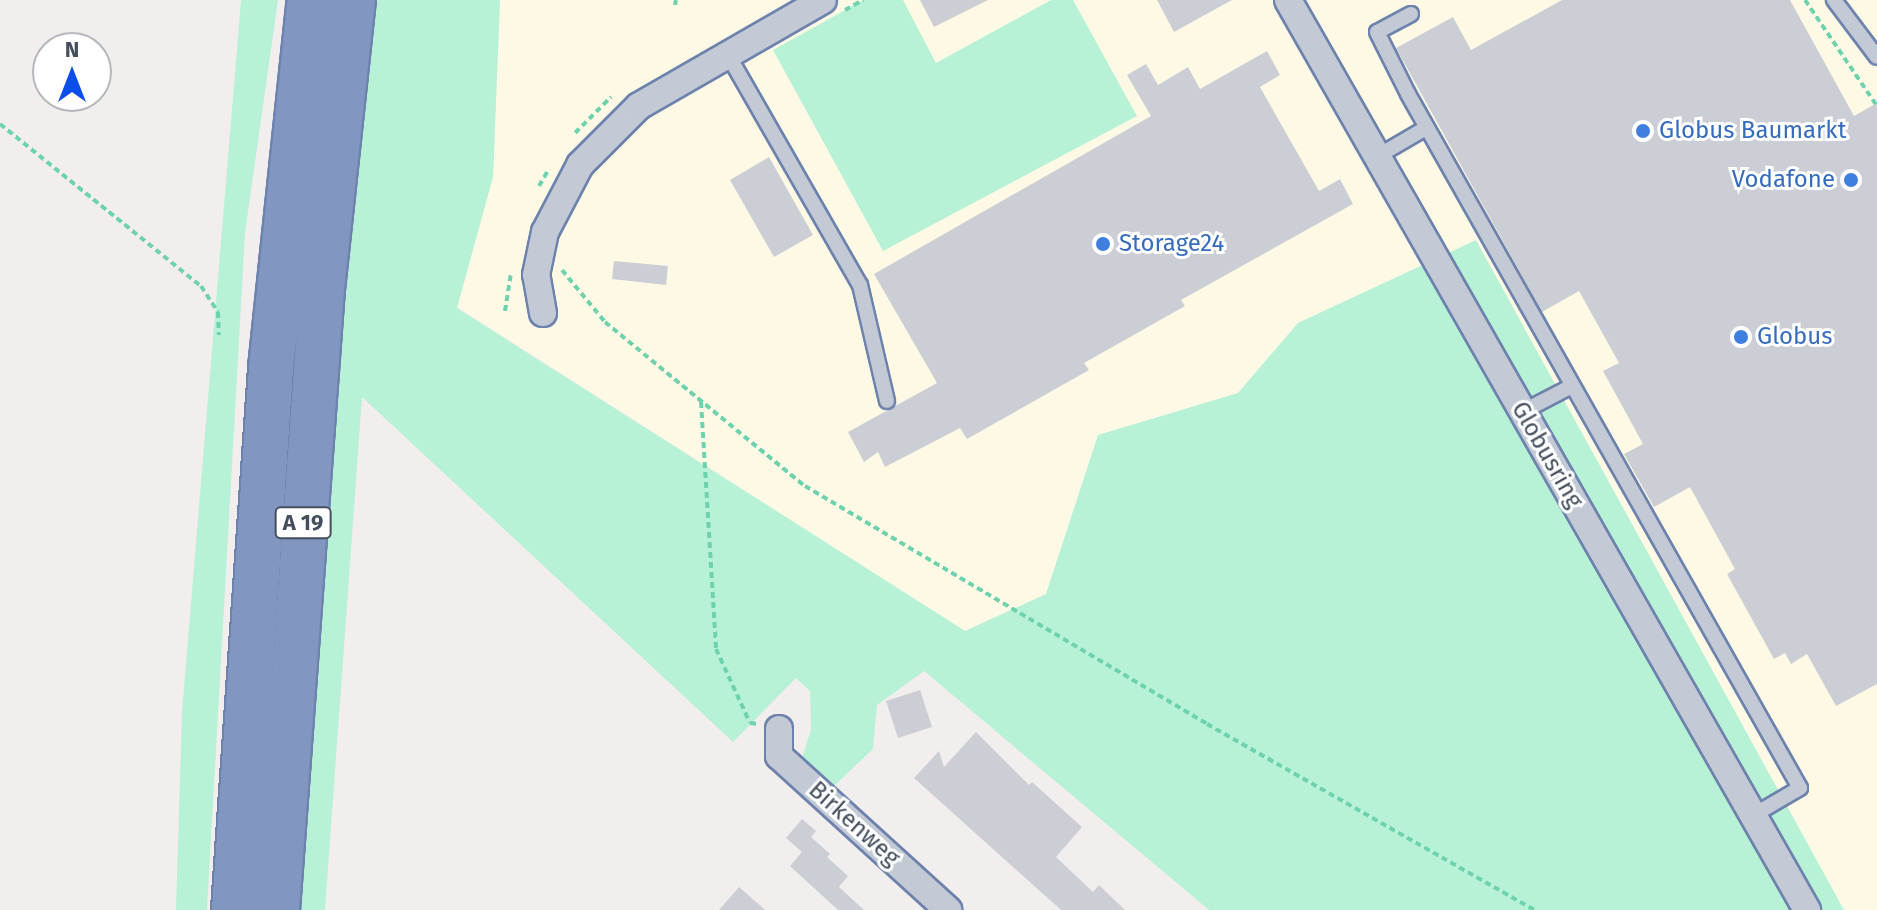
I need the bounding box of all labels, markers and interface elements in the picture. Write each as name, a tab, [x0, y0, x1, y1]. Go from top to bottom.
north arrow	[32, 32, 112, 112]
text: N	[65, 36, 79, 63]
place label: Globus Baumarkt	[1659, 117, 1846, 145]
marker: Globus Baumarkt	[1634, 122, 1652, 140]
place label: Vodafone	[1732, 166, 1835, 194]
marker: Vodafone	[1842, 171, 1860, 189]
place label: Storage24	[1119, 230, 1224, 258]
marker: Storage24	[1094, 235, 1112, 253]
place label: Globus	[1757, 323, 1833, 351]
marker: Globus	[1732, 328, 1750, 346]
street label: Globusring	[1505, 397, 1589, 513]
road number: A 19	[273, 505, 333, 541]
street label: Birkenweg	[803, 776, 905, 872]

